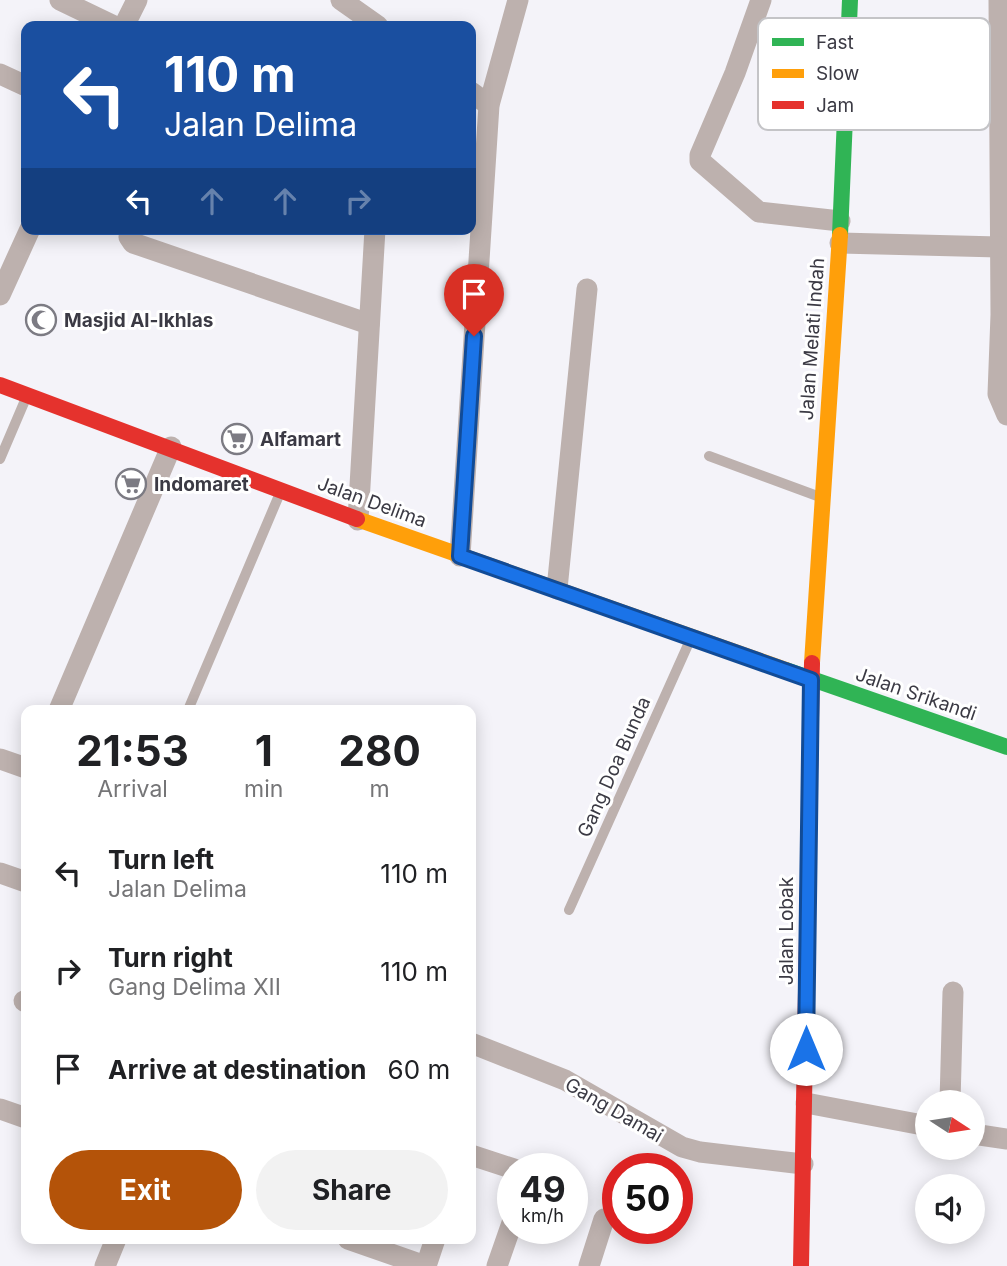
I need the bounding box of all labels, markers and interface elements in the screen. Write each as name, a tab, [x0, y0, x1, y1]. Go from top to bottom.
legend	[758, 18, 990, 130]
text: Fast	[816, 31, 854, 54]
text: 110 m	[164, 45, 296, 104]
icon: left	[49, 49, 140, 140]
text: Slow	[816, 62, 859, 85]
text: Jam	[816, 94, 854, 117]
text: Jalan Delima	[164, 105, 357, 144]
icon: left	[120, 182, 158, 220]
icon: ahead	[193, 182, 231, 220]
icon: ahead	[266, 182, 304, 220]
icon: right	[339, 182, 377, 220]
street label: Jalan Melati Indah	[795, 257, 829, 421]
pin	[444, 264, 504, 336]
icon: arrive	[455, 275, 493, 313]
mosque icon: Masjid Al-Ikhlas	[24, 303, 58, 337]
place label: Masjid Al-Ikhlas	[64, 309, 213, 332]
supermarket icon: Alfamart	[220, 422, 254, 456]
place label: Alfamart	[260, 428, 341, 451]
supermarket icon: Indomaret	[114, 467, 148, 501]
street label: Jalan Delima	[314, 472, 430, 532]
place label: Indomaret	[154, 473, 249, 496]
street label: Jalan Srikandi	[853, 663, 979, 725]
street label: Gang Doa Bunda	[573, 693, 655, 841]
text: 21:53	[76, 725, 189, 776]
text: 1	[255, 725, 273, 776]
text: 280	[339, 725, 421, 776]
text: Arrival	[97, 775, 168, 803]
text: min	[244, 775, 283, 803]
text: m	[370, 775, 390, 803]
text: Turn left	[108, 844, 214, 875]
icon: left	[49, 854, 87, 892]
text: 110 m	[380, 858, 448, 889]
text: Jalan Delima	[108, 875, 247, 903]
street label: Jalan Lobak	[775, 876, 798, 985]
text: Turn right	[108, 942, 233, 973]
icon: right	[49, 952, 87, 990]
text: 110 m	[380, 956, 448, 987]
text: Gang Delima XII	[108, 973, 281, 1001]
position arrow	[769, 1012, 843, 1086]
icon: arrive	[49, 1050, 87, 1088]
text: Arrive at destination	[108, 1054, 367, 1085]
text: 60 m	[388, 1054, 450, 1085]
street label: Gang Damai	[561, 1073, 667, 1147]
north arrow	[915, 1090, 985, 1160]
map controls	[915, 1090, 985, 1244]
button: Exit	[49, 1150, 242, 1230]
button: Share	[256, 1150, 448, 1230]
speed limit sign: 50	[602, 1153, 693, 1244]
text: 49	[519, 1168, 566, 1210]
button: sound	[915, 1174, 985, 1244]
text: km/h	[521, 1205, 564, 1226]

